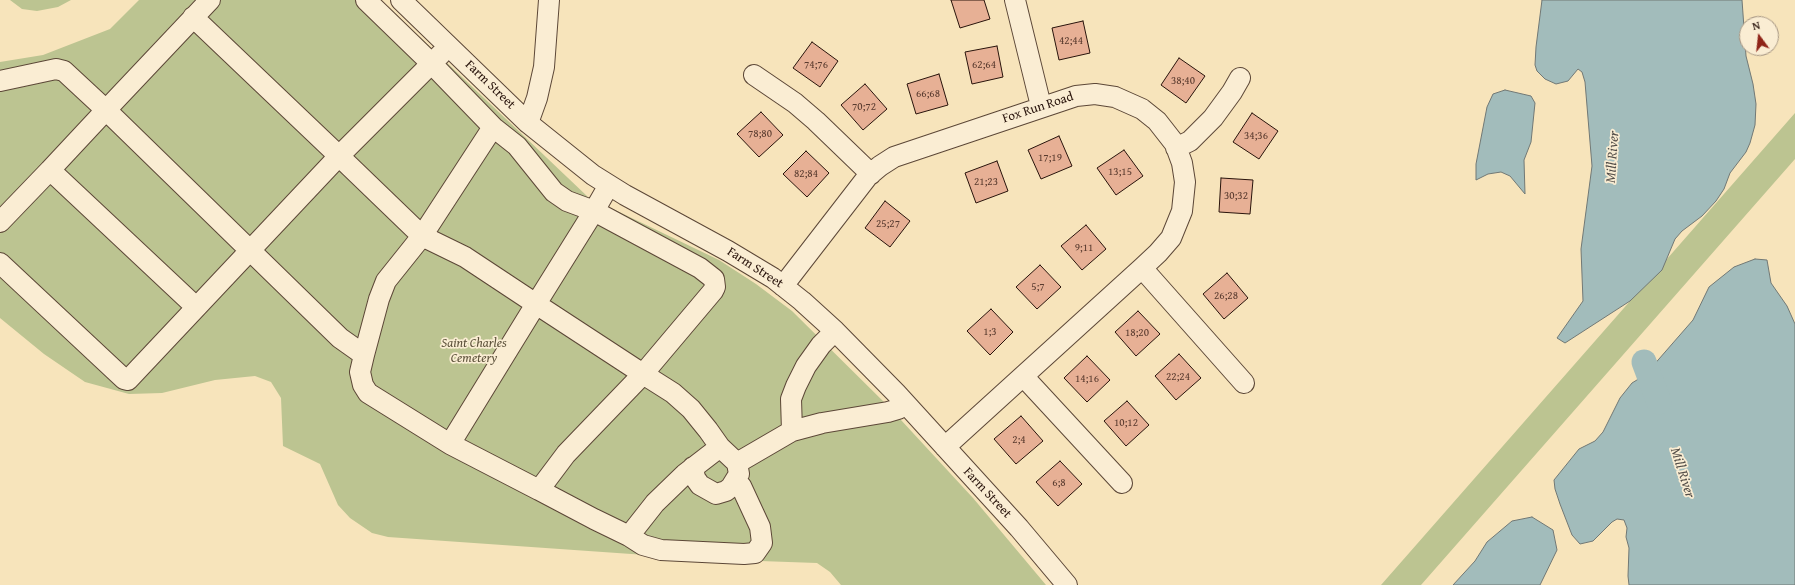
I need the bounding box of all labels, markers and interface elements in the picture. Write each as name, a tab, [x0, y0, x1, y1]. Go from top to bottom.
north arrow	[1739, 16, 1779, 56]
text: N	[1751, 17, 1762, 34]
house number: 42;44	[1059, 34, 1083, 48]
street label: Farm Street	[462, 57, 518, 113]
house number: 74;76	[804, 58, 828, 72]
house number: 62;64	[972, 58, 996, 72]
house number: 38;40	[1171, 74, 1195, 88]
house number: 66;68	[916, 87, 940, 101]
street label: Fox Run Road	[1001, 89, 1075, 127]
house number: 70;72	[852, 100, 876, 114]
house number: 78;80	[748, 127, 772, 141]
house number: 34;36	[1244, 129, 1268, 143]
water label: Mill River	[1603, 130, 1623, 184]
house number: 17;19	[1038, 151, 1062, 165]
house number: 13;15	[1108, 165, 1132, 179]
house number: 82;84	[794, 167, 818, 181]
house number: 21;23	[974, 175, 998, 189]
house number: 30;32	[1224, 189, 1248, 203]
house number: 25;27	[876, 217, 900, 231]
house number: 9;11	[1075, 241, 1093, 255]
street label: Farm Street	[724, 244, 786, 292]
house number: 5;7	[1031, 280, 1045, 294]
house number: 26;28	[1214, 289, 1238, 303]
house number: 1;3	[983, 325, 997, 339]
house number: 18;20	[1125, 326, 1149, 340]
park label: Saint Charles Cemetery	[441, 336, 507, 367]
house number: 22;24	[1166, 370, 1190, 384]
house number: 14;16	[1075, 372, 1099, 386]
house number: 10;12	[1114, 416, 1138, 430]
house number: 2;4	[1012, 433, 1026, 447]
water label: Mill River	[1666, 446, 1698, 500]
street label: Farm Street	[960, 464, 1014, 522]
house number: 6;8	[1052, 476, 1066, 490]

